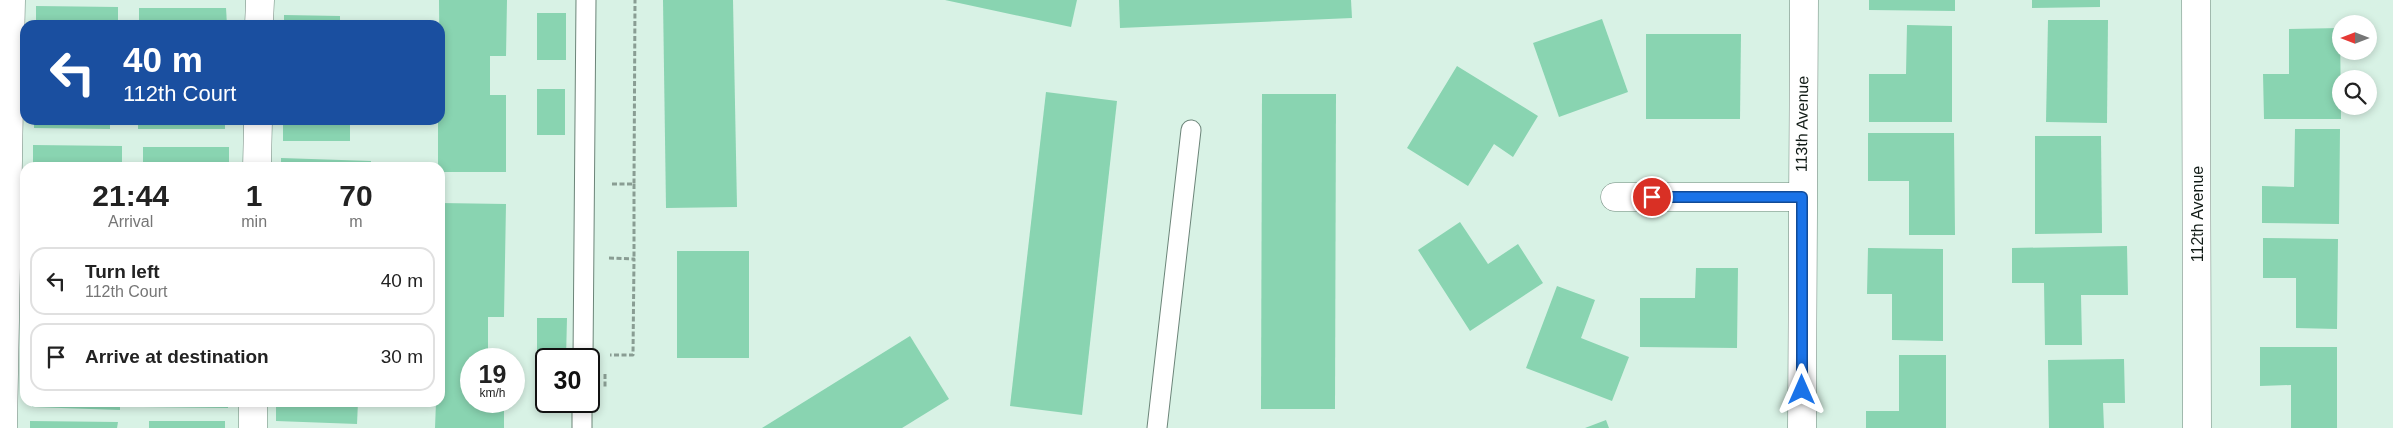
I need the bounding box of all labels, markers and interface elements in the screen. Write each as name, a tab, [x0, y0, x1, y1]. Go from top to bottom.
north arrow	[2332, 15, 2378, 60]
map controls	[2332, 15, 2377, 115]
icon: left	[40, 40, 105, 105]
text: 40 m	[123, 40, 203, 79]
button: search	[2332, 70, 2377, 115]
street label: 113th Avenue	[1793, 76, 1811, 172]
text: 112th Court	[123, 81, 236, 106]
street label: 112th Avenue	[2189, 166, 2206, 262]
pin	[1631, 176, 1673, 218]
text: 21:44	[92, 179, 169, 212]
text: 1	[246, 179, 263, 212]
text: 70	[339, 179, 373, 212]
icon: arrive	[1638, 183, 1666, 211]
text: Arrival	[108, 213, 153, 230]
text: min	[241, 213, 267, 230]
text: m	[349, 213, 363, 230]
text: Turn left	[85, 261, 160, 282]
icon: left	[42, 267, 70, 295]
text: 40 m	[381, 270, 423, 291]
text: 112th Court	[85, 283, 167, 300]
icon: arrive	[42, 343, 70, 371]
text: Arrive at destination	[85, 346, 269, 367]
text: 30 m	[381, 346, 423, 367]
speed limit sign: 30	[535, 348, 600, 413]
text: 19	[479, 360, 506, 388]
position arrow	[1775, 363, 1827, 415]
text: km/h	[479, 386, 506, 400]

